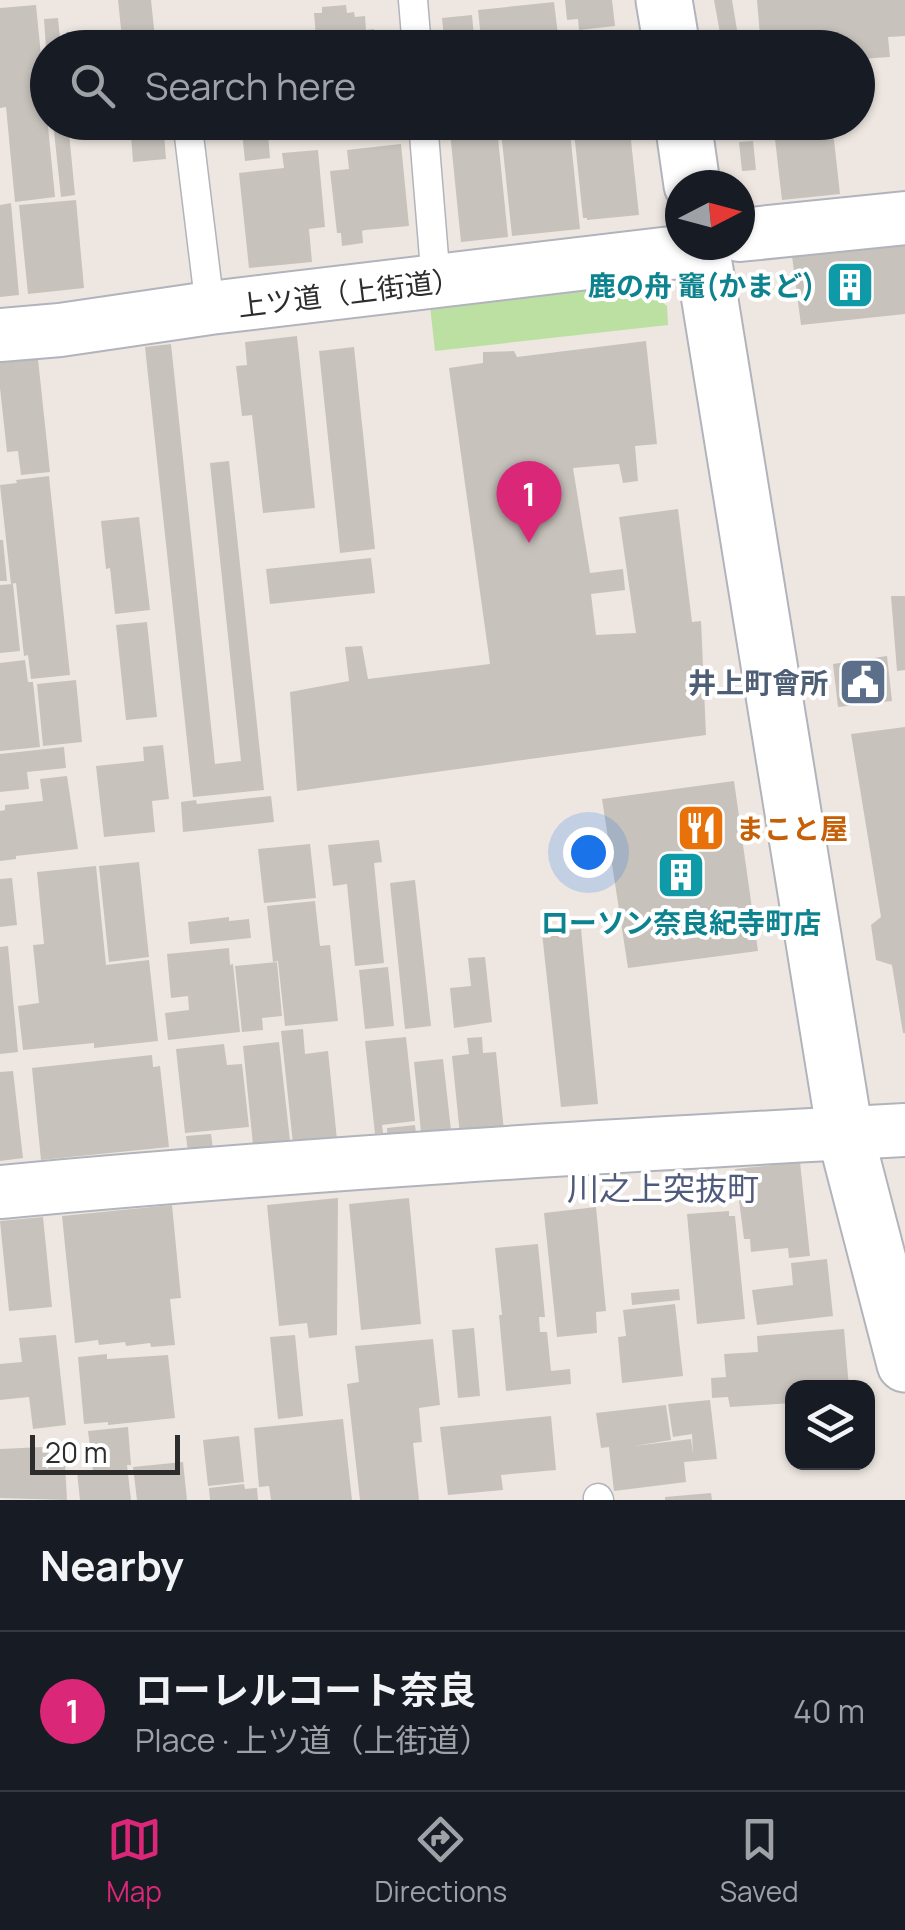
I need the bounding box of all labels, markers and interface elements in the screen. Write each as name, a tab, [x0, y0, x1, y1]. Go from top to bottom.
search box	[30, 30, 875, 140]
icon: search	[65, 58, 120, 113]
text: Search here	[145, 59, 356, 111]
north arrow	[665, 170, 755, 260]
street label: 上ツ道（上街道）	[236, 259, 462, 325]
building icon: 鹿の舟 竈(かまど)	[824, 259, 876, 311]
place label: 鹿の舟 竈(かまど)	[588, 266, 815, 304]
pin: 1	[496, 460, 562, 543]
public building icon: 井上町會所	[837, 656, 889, 708]
place label: 井上町會所	[688, 663, 828, 701]
restaurant icon: まこと屋	[675, 802, 727, 854]
place label: まこと屋	[736, 809, 848, 847]
your location	[563, 827, 614, 878]
building icon: ローソン奈良紀寺町店	[655, 849, 707, 901]
place label: ローソン奈良紀寺町店	[541, 903, 821, 941]
district label: 川之上突抜町	[567, 1166, 759, 1210]
map controls	[785, 1380, 875, 1470]
button: layers	[785, 1380, 875, 1470]
scale bar	[30, 1430, 180, 1474]
text: 20 m	[45, 1433, 107, 1471]
text: Nearby	[40, 1536, 184, 1594]
text: ローレルコート奈良	[135, 1663, 476, 1715]
text: 1	[65, 1689, 80, 1733]
text: 40 m	[793, 1689, 865, 1733]
text: Place · 上ツ道（上街道）	[135, 1718, 492, 1762]
tab: Map	[106, 1812, 162, 1910]
tab: Directions	[375, 1812, 507, 1910]
tab: Saved	[720, 1812, 799, 1910]

